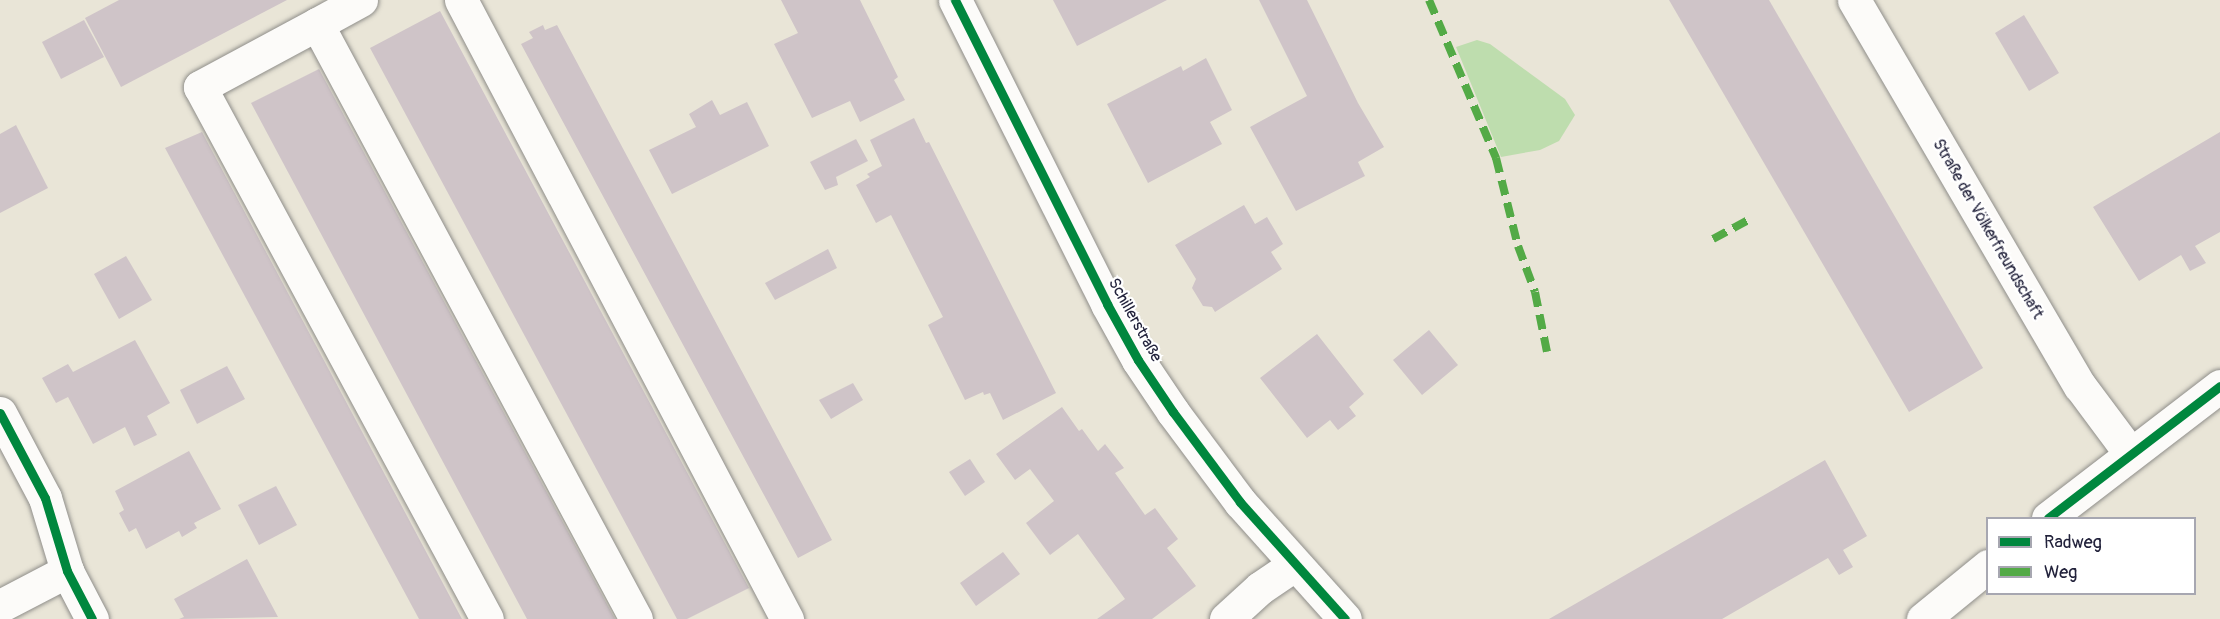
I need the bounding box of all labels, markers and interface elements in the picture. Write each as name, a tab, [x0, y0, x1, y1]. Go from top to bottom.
street label: Straße der Völkerfreundschaft	[1929, 136, 2047, 322]
street label: Schillerstraße	[1104, 275, 1166, 365]
legend	[1986, 517, 2196, 595]
text: Radweg	[2044, 531, 2102, 554]
text: Weg	[2044, 561, 2077, 584]

